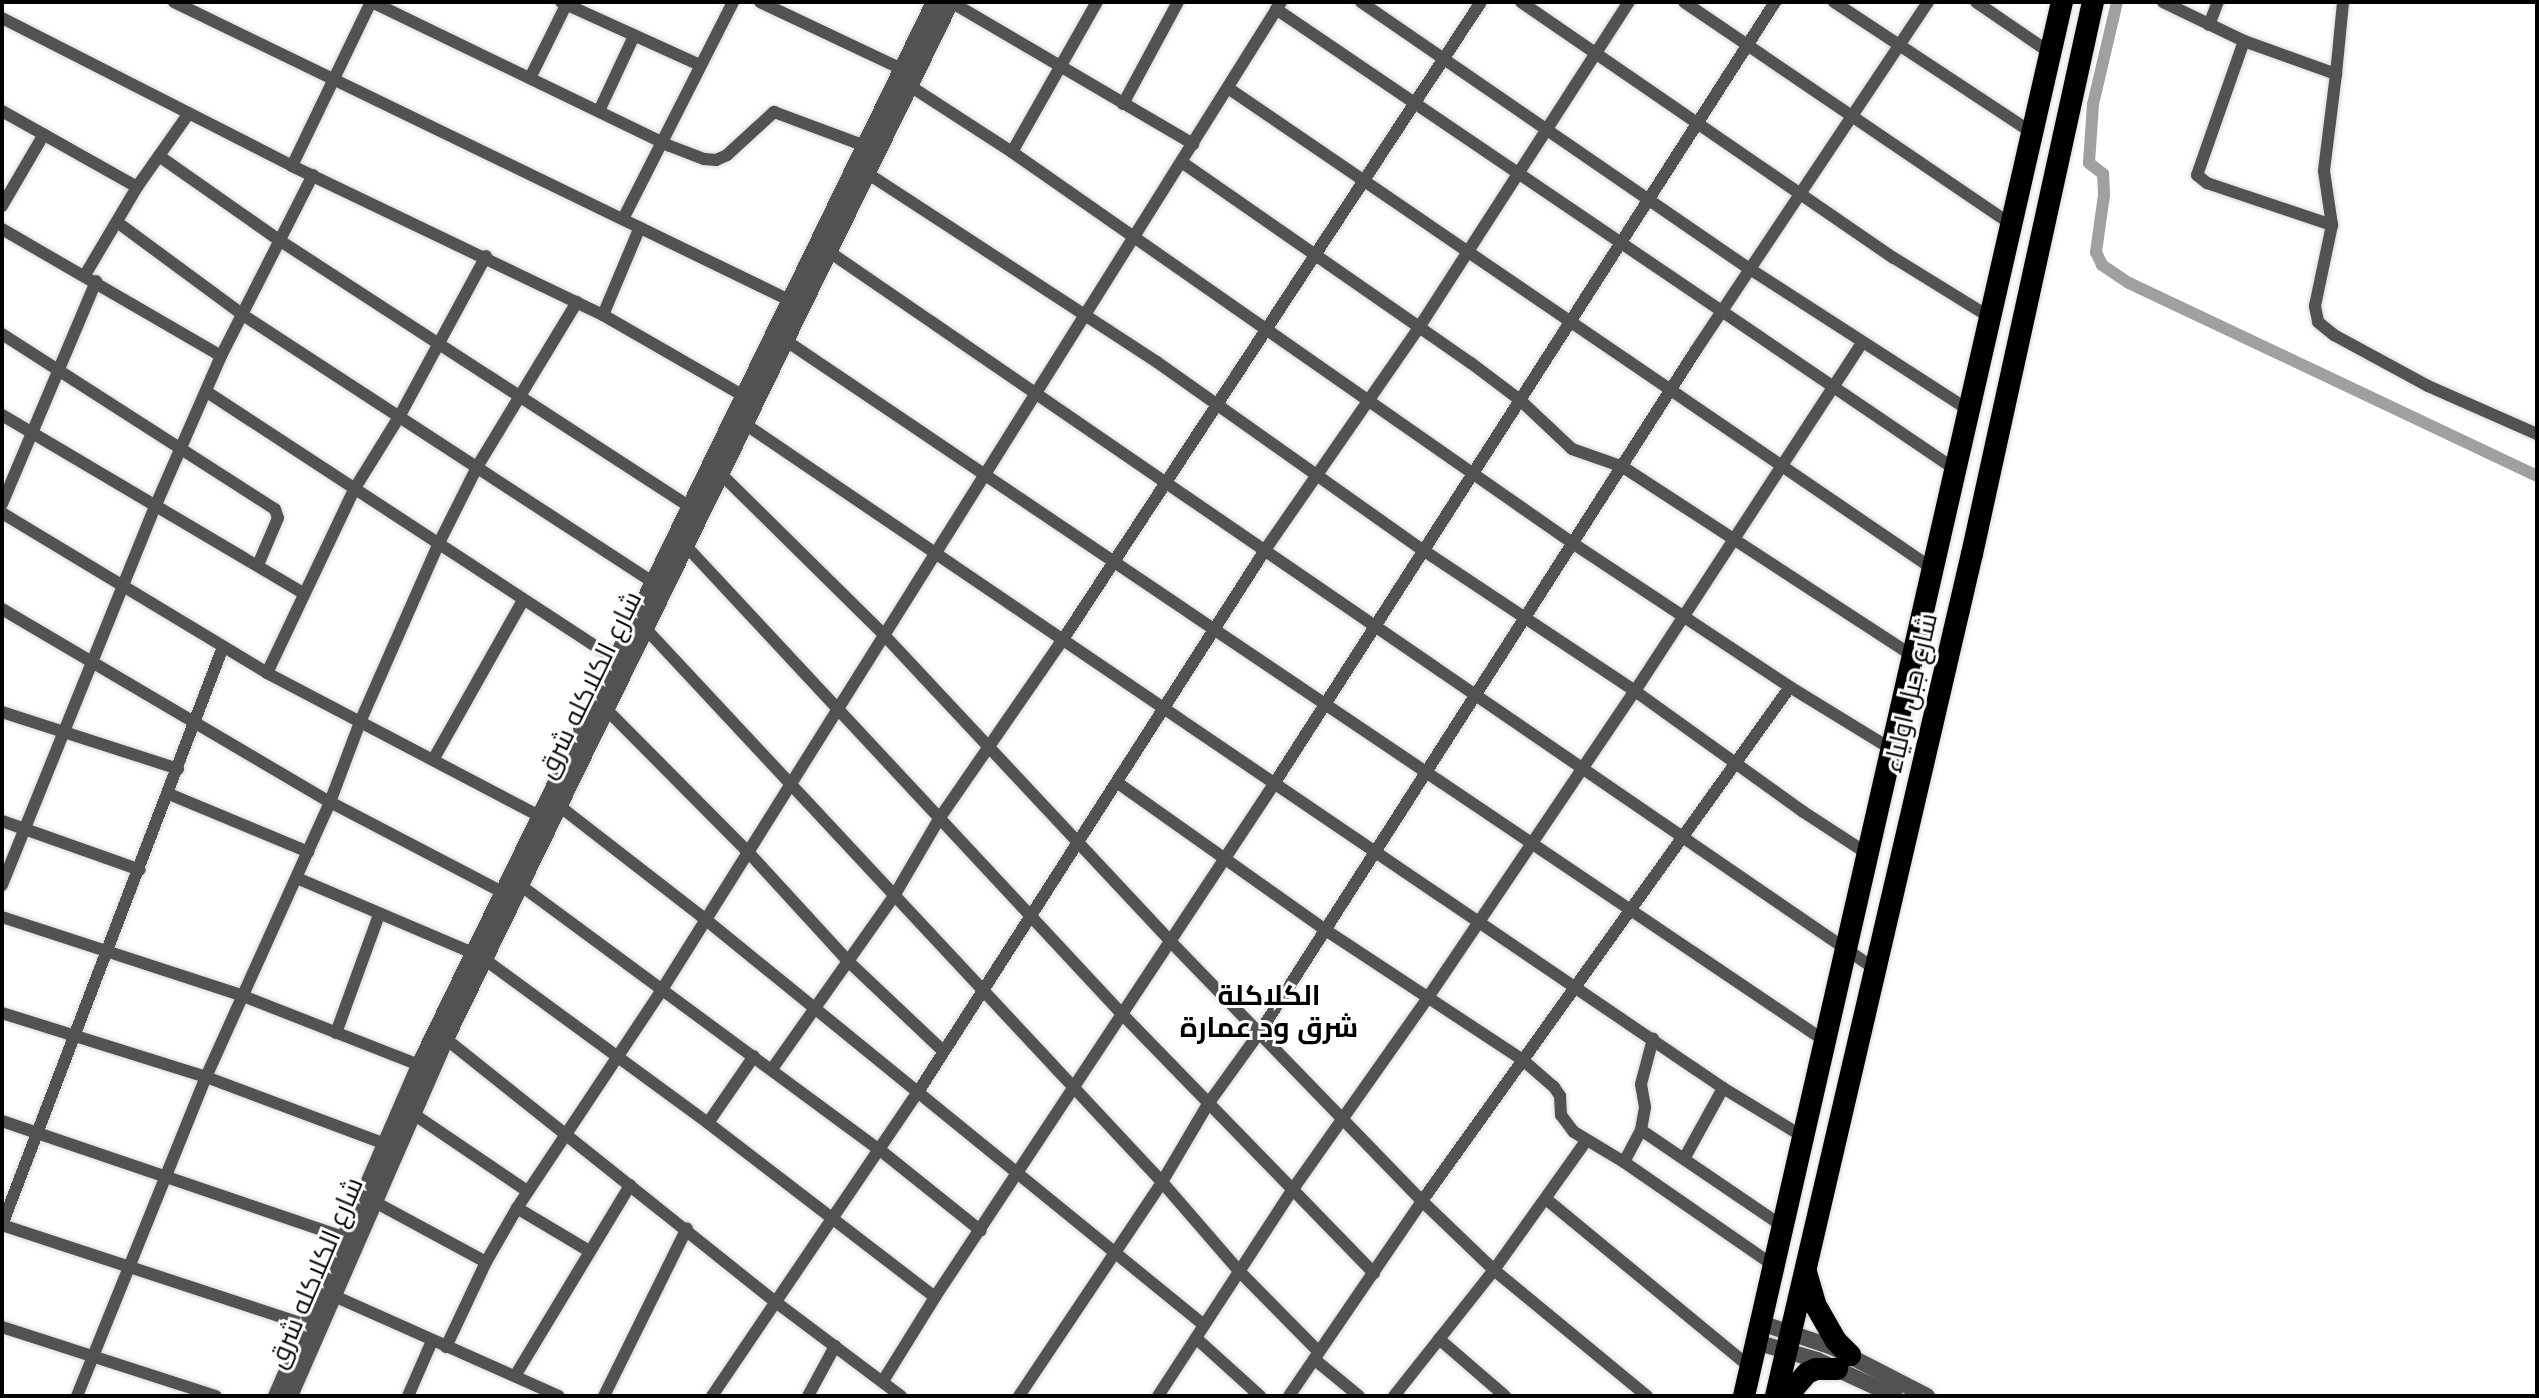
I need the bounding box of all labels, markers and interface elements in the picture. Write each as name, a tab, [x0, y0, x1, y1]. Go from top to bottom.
street label: شارع الكلاكله شرق	[531, 586, 649, 784]
street label: شارع جبل اولياء	[1877, 610, 1945, 776]
district label: الكلاكلة شرق ود عمارة	[1180, 979, 1358, 1045]
street label: شارع الكلاكله شرق	[262, 1173, 370, 1373]

